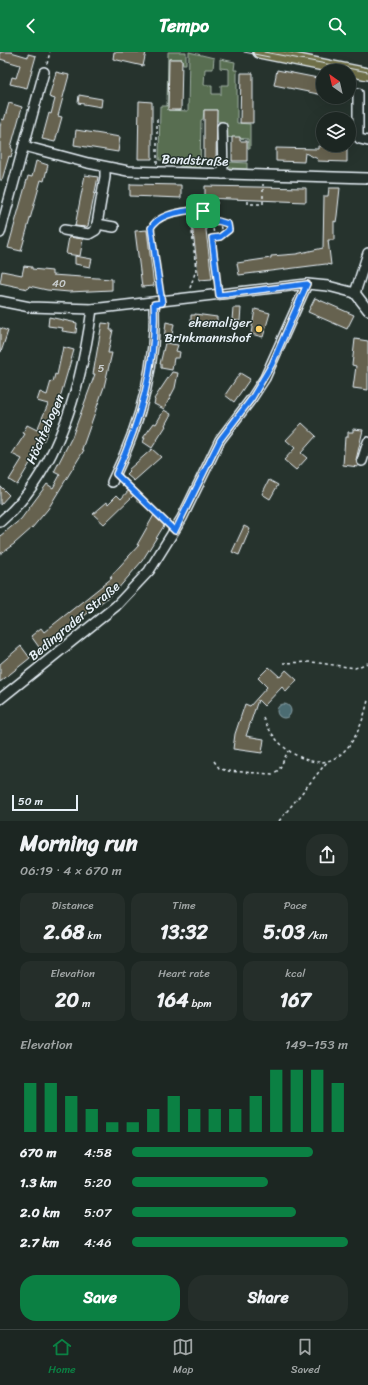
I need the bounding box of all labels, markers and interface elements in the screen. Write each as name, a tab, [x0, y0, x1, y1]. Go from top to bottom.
text: Tempo	[159, 10, 209, 42]
icon: back	[20, 15, 42, 37]
icon: search	[326, 15, 348, 37]
north arrow	[316, 64, 356, 104]
map controls	[316, 64, 356, 152]
button: layers	[316, 112, 356, 152]
street label: Bandstraße	[161, 147, 229, 173]
pin	[186, 194, 220, 228]
icon: arrive	[192, 200, 214, 222]
house number: 40	[52, 274, 66, 293]
place label: ehemaliger Brinkmannshof	[165, 311, 252, 349]
marker: ehemaliger Brinkmannshof	[254, 324, 264, 334]
house number: 5	[98, 359, 105, 378]
street label: Höchtebogen	[19, 390, 71, 468]
street label: Bedingrader Straße	[23, 576, 125, 666]
text: 50 m	[18, 792, 43, 811]
scale bar	[12, 793, 78, 812]
text: Morning run	[20, 824, 138, 863]
button: share	[306, 834, 348, 876]
text: 06:19 · 4 × 670 m	[20, 859, 122, 882]
text: Distance	[52, 896, 94, 915]
text: Time	[172, 896, 196, 915]
text: Pace	[284, 896, 307, 915]
text: 2.68	[44, 915, 85, 950]
text: 13:32	[160, 915, 208, 950]
text: 5:03	[263, 915, 305, 950]
text: km	[85, 926, 102, 945]
text: /km	[305, 926, 328, 945]
text: Elevation	[50, 964, 95, 983]
text: Heart rate	[158, 964, 210, 983]
text: kcal	[285, 964, 305, 983]
text: 20	[55, 983, 79, 1018]
text: 164	[156, 983, 189, 1018]
text: 167	[280, 983, 311, 1018]
text: m	[79, 994, 90, 1013]
text: bpm	[189, 994, 212, 1013]
text: Elevation	[20, 1033, 73, 1056]
text: 149–153 m	[285, 1033, 348, 1056]
text: 670 m	[20, 1141, 56, 1164]
text: 4:58	[84, 1141, 112, 1164]
text: 1.3 km	[20, 1171, 57, 1194]
text: 5:20	[84, 1171, 112, 1194]
text: 2.0 km	[20, 1201, 60, 1224]
text: 5:07	[84, 1201, 112, 1224]
text: 2.7 km	[20, 1231, 59, 1254]
text: 4:46	[84, 1231, 112, 1254]
button: Save	[20, 1275, 180, 1321]
button: Share	[188, 1275, 348, 1321]
tab: Home	[48, 1336, 76, 1379]
tab: Map	[172, 1336, 194, 1379]
tab: Saved	[291, 1336, 320, 1379]

